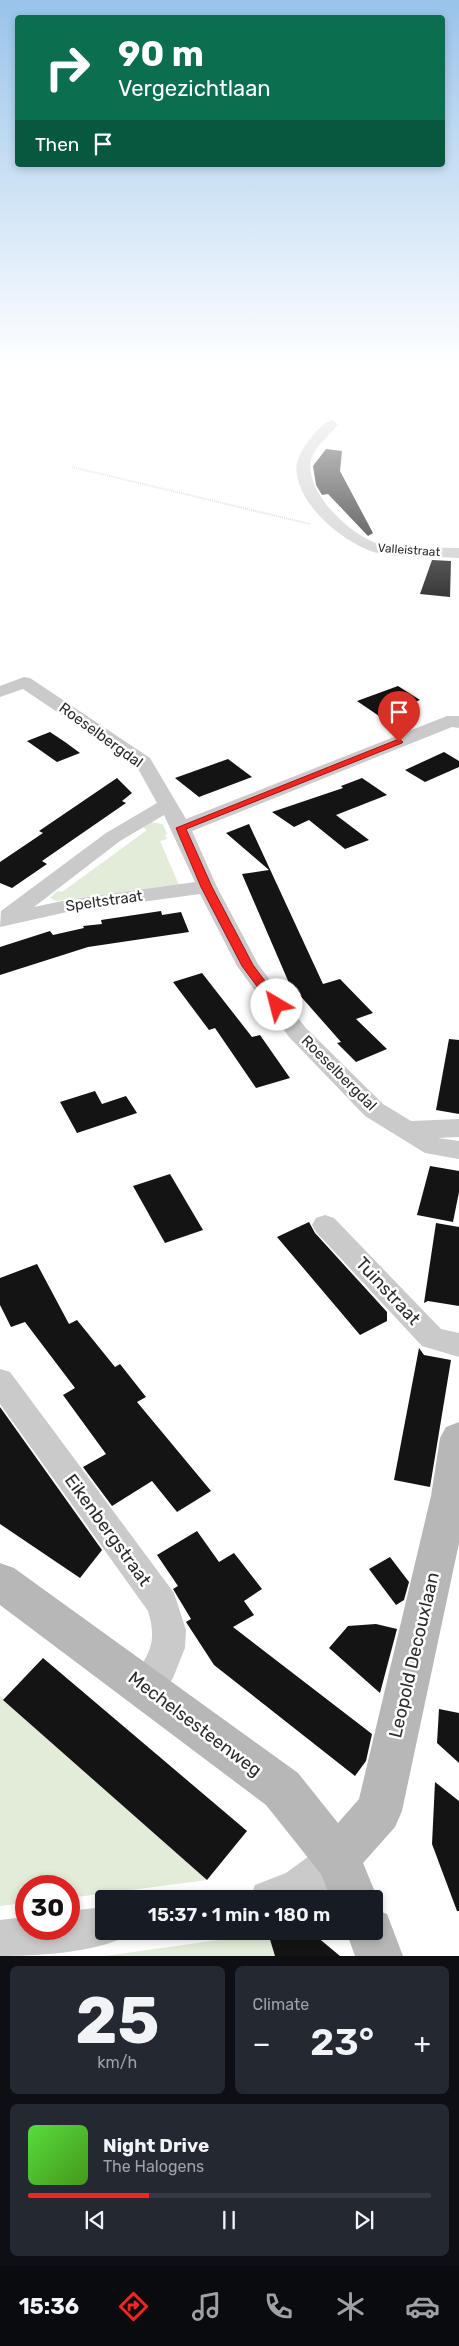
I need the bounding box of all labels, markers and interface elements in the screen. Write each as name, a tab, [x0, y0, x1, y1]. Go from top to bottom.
text: 90 m	[118, 33, 204, 75]
icon: right	[35, 35, 100, 100]
text: Vergezichtlaan	[118, 75, 271, 102]
icon: arrive	[89, 130, 117, 158]
text: Then	[35, 133, 79, 156]
street label: Valleistraat	[377, 541, 441, 559]
pin	[378, 691, 420, 742]
icon: arrive	[385, 698, 413, 726]
street label: Roeselbergdal	[56, 699, 146, 771]
street label: Speltstraat	[64, 887, 144, 915]
position arrow	[250, 978, 302, 1030]
street label: Roeselbergdal	[298, 1032, 380, 1114]
street label: Tuinstraat	[351, 1252, 425, 1330]
street label: Eikenbergstraat	[60, 1470, 156, 1590]
street label: Leopold Decouxlaan	[384, 1570, 444, 1740]
street label: Mechelsesteenweg	[124, 1667, 266, 1781]
speed limit sign: 30	[15, 1875, 80, 1940]
text: 15:37 · 1 min · 180 m	[148, 1903, 330, 1926]
text: 25	[75, 1982, 159, 2059]
text: Climate	[253, 1995, 309, 2014]
text: 23°	[310, 2019, 374, 2065]
text: −	[253, 2027, 271, 2060]
text: +	[414, 2027, 431, 2060]
text: km/h	[97, 2053, 137, 2072]
text: Night Drive	[103, 2134, 209, 2157]
text: The Halogens	[103, 2157, 204, 2176]
icon: previous	[81, 2206, 109, 2234]
icon: pause	[215, 2206, 243, 2234]
icon: next	[350, 2206, 378, 2234]
icon: directions	[116, 2289, 151, 2324]
icon: music	[189, 2289, 224, 2324]
icon: phone	[261, 2289, 296, 2324]
icon: climate	[333, 2289, 368, 2324]
icon: car	[405, 2289, 440, 2324]
text: 15:36	[19, 2293, 79, 2320]

